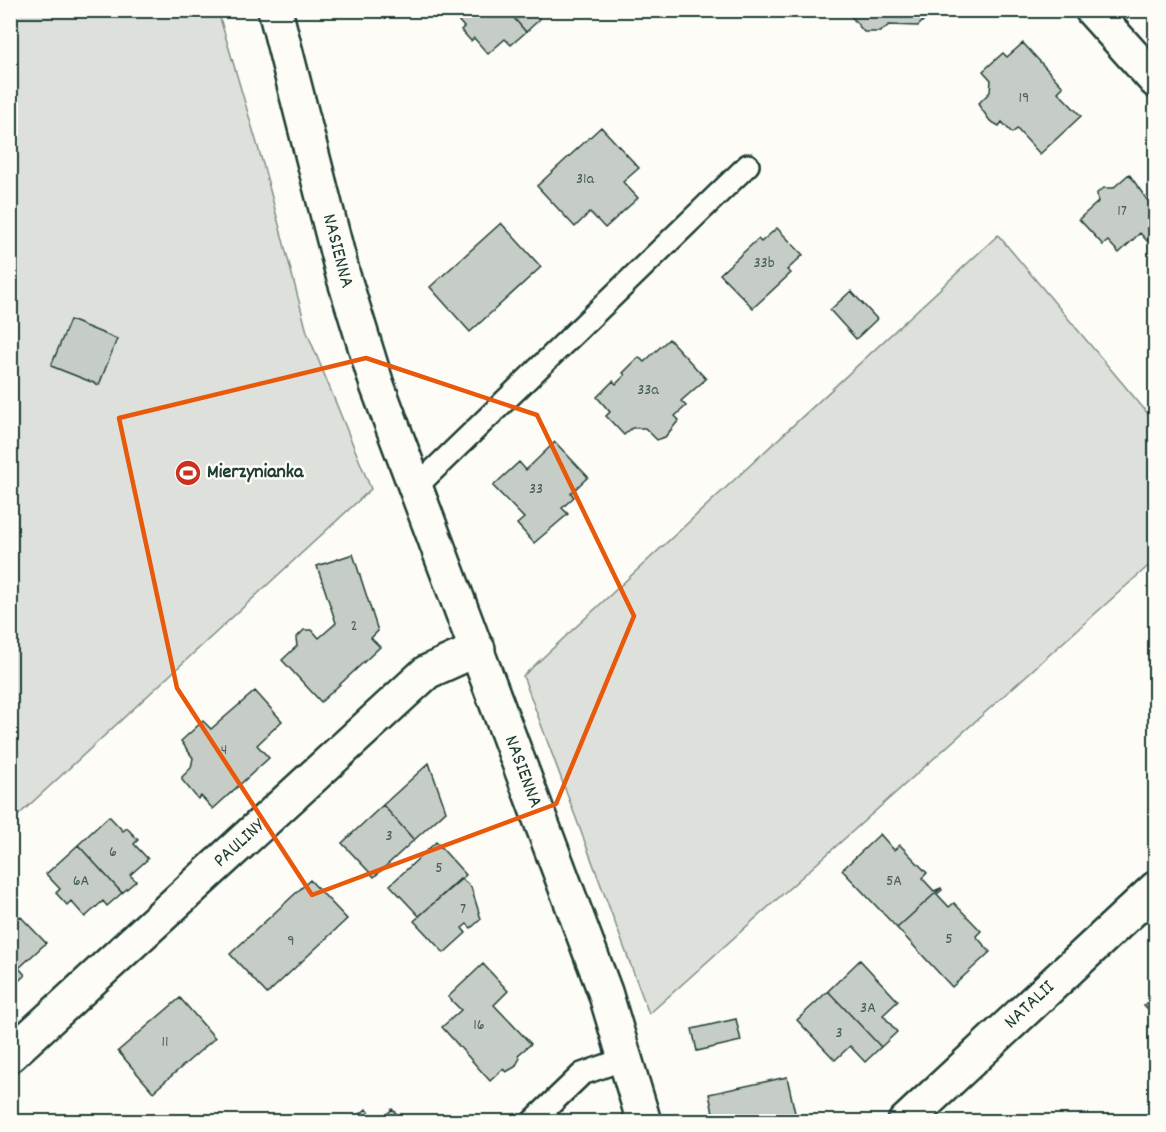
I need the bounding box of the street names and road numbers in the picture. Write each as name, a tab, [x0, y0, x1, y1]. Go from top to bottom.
street label: NASIENNA	[314, 211, 360, 292]
street label: NASIENNA	[496, 732, 549, 812]
street label: PAULINY	[208, 812, 272, 875]
street label: NATALII	[998, 975, 1062, 1036]

